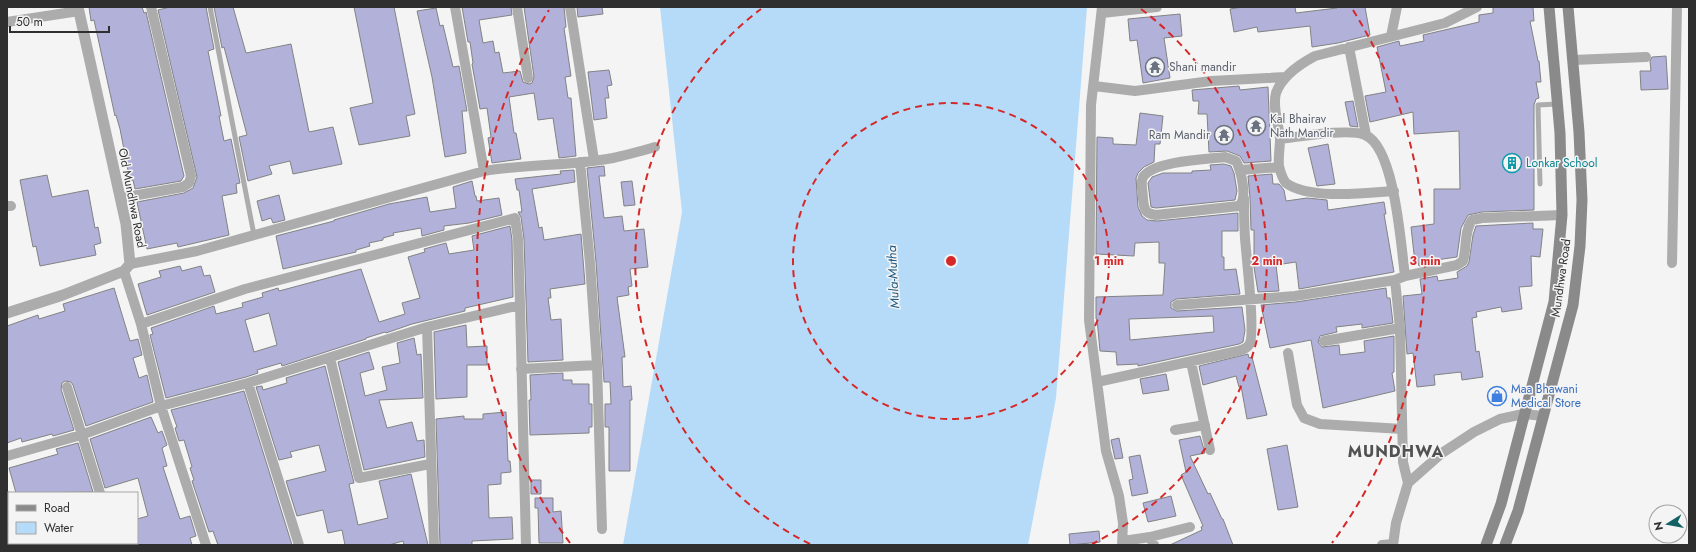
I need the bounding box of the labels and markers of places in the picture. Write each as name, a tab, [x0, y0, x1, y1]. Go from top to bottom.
temple icon: Shani mandir	[1144, 56, 1166, 78]
place label: Shani mandir	[1169, 58, 1237, 76]
place label: Kal Bhairav Nath Mandir	[1270, 110, 1335, 142]
temple icon: Kal Bhairav Nath Mandir	[1245, 115, 1267, 137]
temple icon: Ram Mandir	[1213, 124, 1235, 146]
place label: Ram Mandir	[1149, 126, 1211, 144]
building icon: Lonkar School	[1501, 152, 1523, 174]
place label: Lonkar School	[1526, 154, 1598, 172]
centre of rings	[944, 254, 958, 268]
place label: Maa Bhawani Medical Store	[1511, 380, 1581, 412]
shop icon: Maa Bhawani Medical Store	[1486, 385, 1508, 407]

